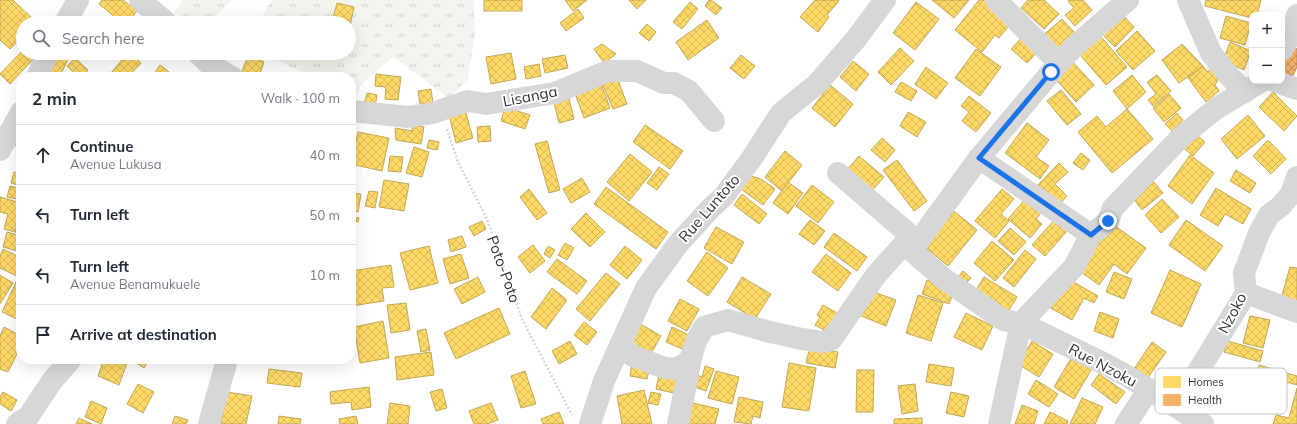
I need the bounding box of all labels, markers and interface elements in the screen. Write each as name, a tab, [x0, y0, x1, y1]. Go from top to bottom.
map controls	[1249, 12, 1285, 84]
button: +	[1249, 12, 1285, 48]
search box	[16, 16, 356, 60]
icon: search	[30, 27, 52, 49]
text: Search here	[62, 29, 144, 48]
button: −	[1249, 48, 1285, 84]
route start	[1042, 63, 1060, 81]
street label: Lisanga	[501, 81, 559, 111]
text: 2 min	[32, 88, 77, 109]
text: Walk · 100 m	[261, 90, 340, 106]
text: Continue	[70, 137, 133, 156]
icon: ahead	[32, 144, 54, 166]
text: 40 m	[310, 147, 340, 163]
text: Avenue Lukusa	[70, 156, 162, 172]
street label: Rue Luntoto	[674, 170, 744, 246]
icon: left	[32, 204, 54, 226]
text: Turn left	[70, 205, 129, 224]
text: 50 m	[310, 207, 340, 223]
route end	[1099, 212, 1117, 230]
street label: Poto-Poto	[483, 233, 525, 305]
text: Turn left	[70, 257, 129, 276]
icon: left	[32, 264, 54, 286]
text: 10 m	[310, 267, 340, 283]
text: Avenue Benamukuele	[70, 276, 200, 292]
street label: Nzoko	[1213, 289, 1251, 337]
icon: arrive	[32, 324, 54, 346]
text: Arrive at destination	[70, 325, 217, 344]
street label: Rue Nzoku	[1065, 339, 1141, 391]
legend	[1155, 368, 1287, 414]
text: Homes	[1188, 375, 1224, 389]
text: Health	[1188, 393, 1222, 407]

